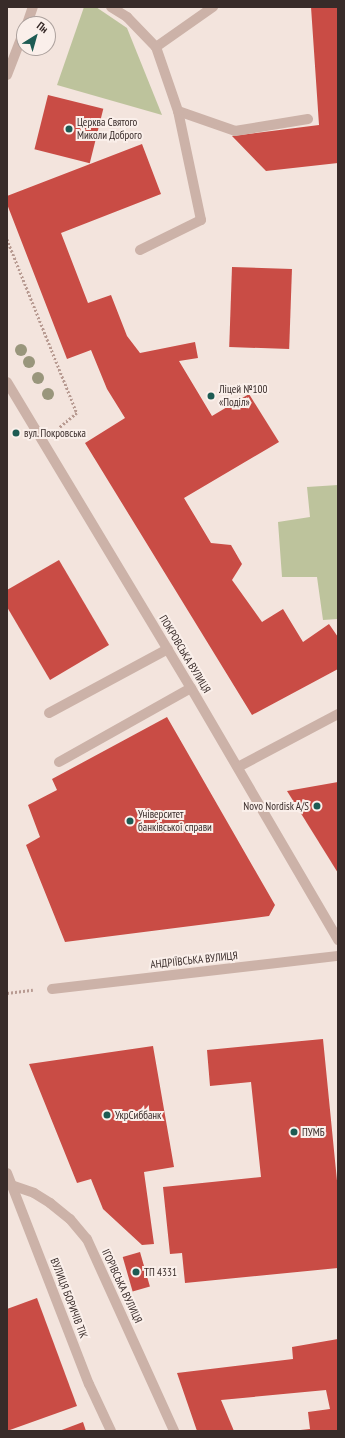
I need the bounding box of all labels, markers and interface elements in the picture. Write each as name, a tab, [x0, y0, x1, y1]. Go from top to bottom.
north arrow	[16, 16, 56, 56]
text: Пн	[34, 18, 51, 36]
place label: Церква Святого Миколи Доброго	[77, 116, 142, 142]
marker: Церква Святого Миколи Доброго	[64, 124, 74, 134]
place label: Ліцей №100 «Поділ»	[219, 383, 267, 409]
marker: Ліцей №100 «Поділ»	[206, 391, 216, 401]
place label: вул. Покровська	[24, 426, 87, 440]
marker: вул. Покровська	[11, 428, 21, 438]
street label: ПОКРОВСЬКА ВУЛИЦЯ	[156, 613, 214, 695]
place label: Novo Nordisk A/S	[243, 799, 309, 813]
marker: Novo Nordisk A/S	[312, 801, 322, 811]
place label: Університет банківської справи	[138, 808, 212, 834]
marker: Університет банківської справи	[125, 816, 135, 826]
street label: АНДРІЇВСЬКА ВУЛИЦЯ	[150, 949, 238, 971]
place label: УкрСиббанк	[115, 1108, 161, 1122]
marker: УкрСиббанк	[102, 1110, 112, 1120]
place label: ПУМБ	[302, 1125, 325, 1139]
marker: ПУМБ	[289, 1127, 299, 1137]
street label: ІГОРІВСЬКА ВУЛИЦЯ	[99, 1247, 145, 1325]
street label: ВУЛИЦЯ БОРИЧІВ ТІК	[48, 1256, 90, 1340]
place label: ТП 4331	[144, 1265, 177, 1279]
marker: ТП 4331	[131, 1267, 141, 1277]

